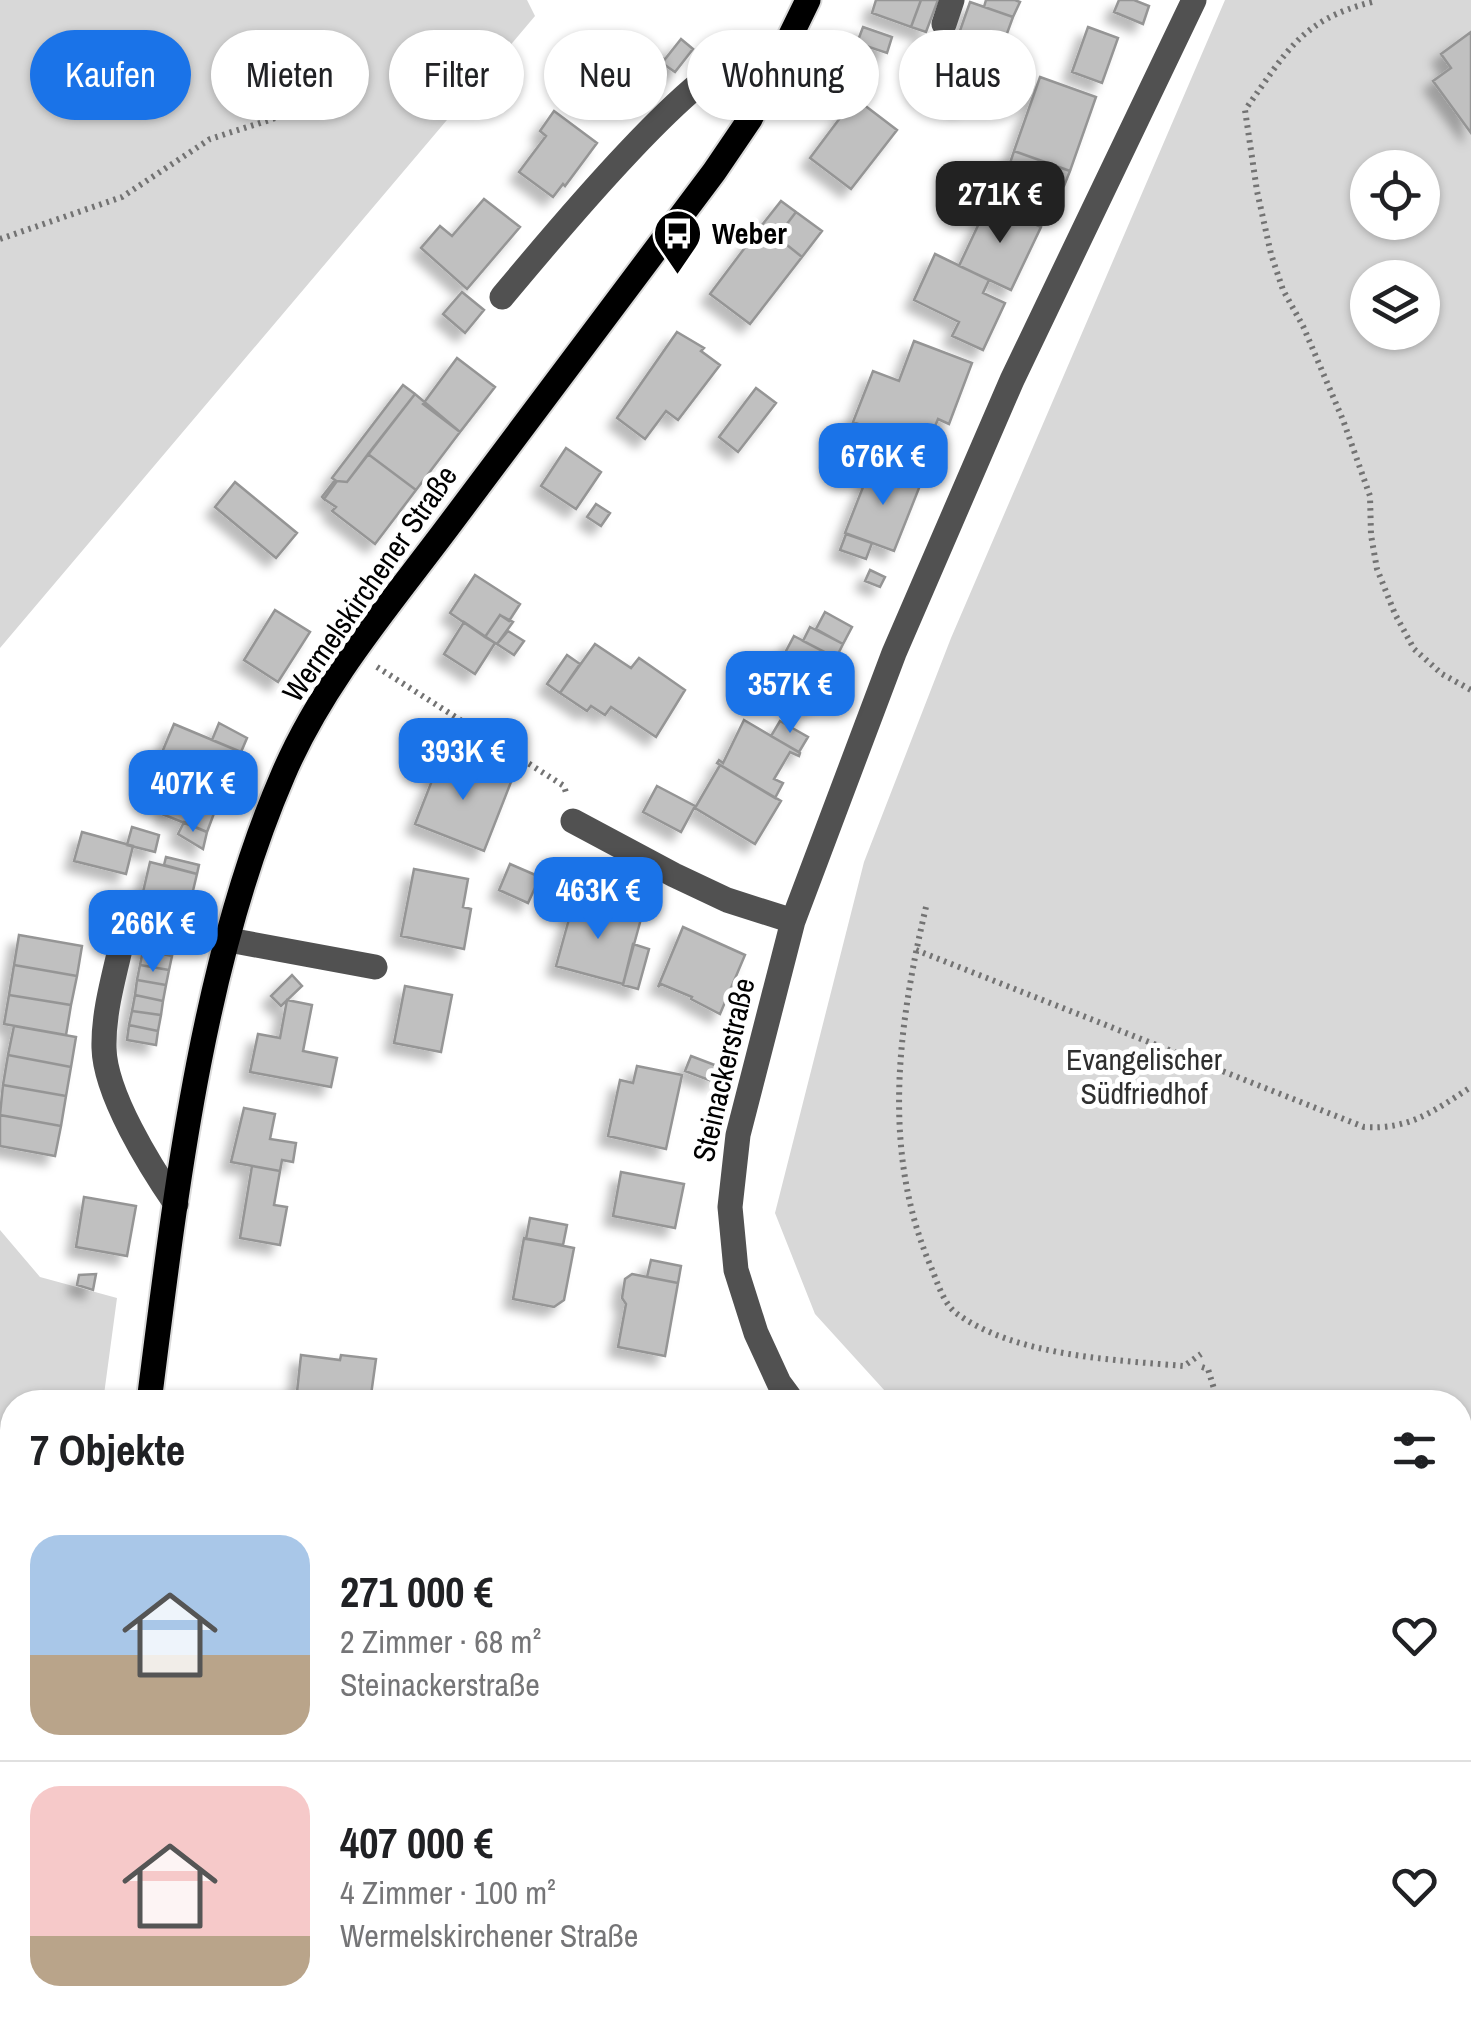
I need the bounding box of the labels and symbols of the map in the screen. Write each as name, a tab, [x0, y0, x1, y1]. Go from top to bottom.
pin: 271K €	[919, 161, 1081, 246]
bus stop icon: Weber	[651, 208, 703, 276]
place label: Weber	[712, 213, 787, 253]
pin: 676K €	[802, 423, 964, 508]
street label: Wermelskirchener Straße	[273, 457, 466, 710]
pin: 357K €	[709, 651, 871, 736]
pin: 393K €	[382, 718, 544, 803]
pin: 407K €	[112, 750, 274, 835]
pin: 463K €	[517, 857, 679, 942]
pin: 266K €	[72, 890, 234, 975]
street label: Steinackerstraße	[682, 974, 764, 1166]
park label: Evangelischer Südfriedhof	[1066, 1039, 1223, 1113]

